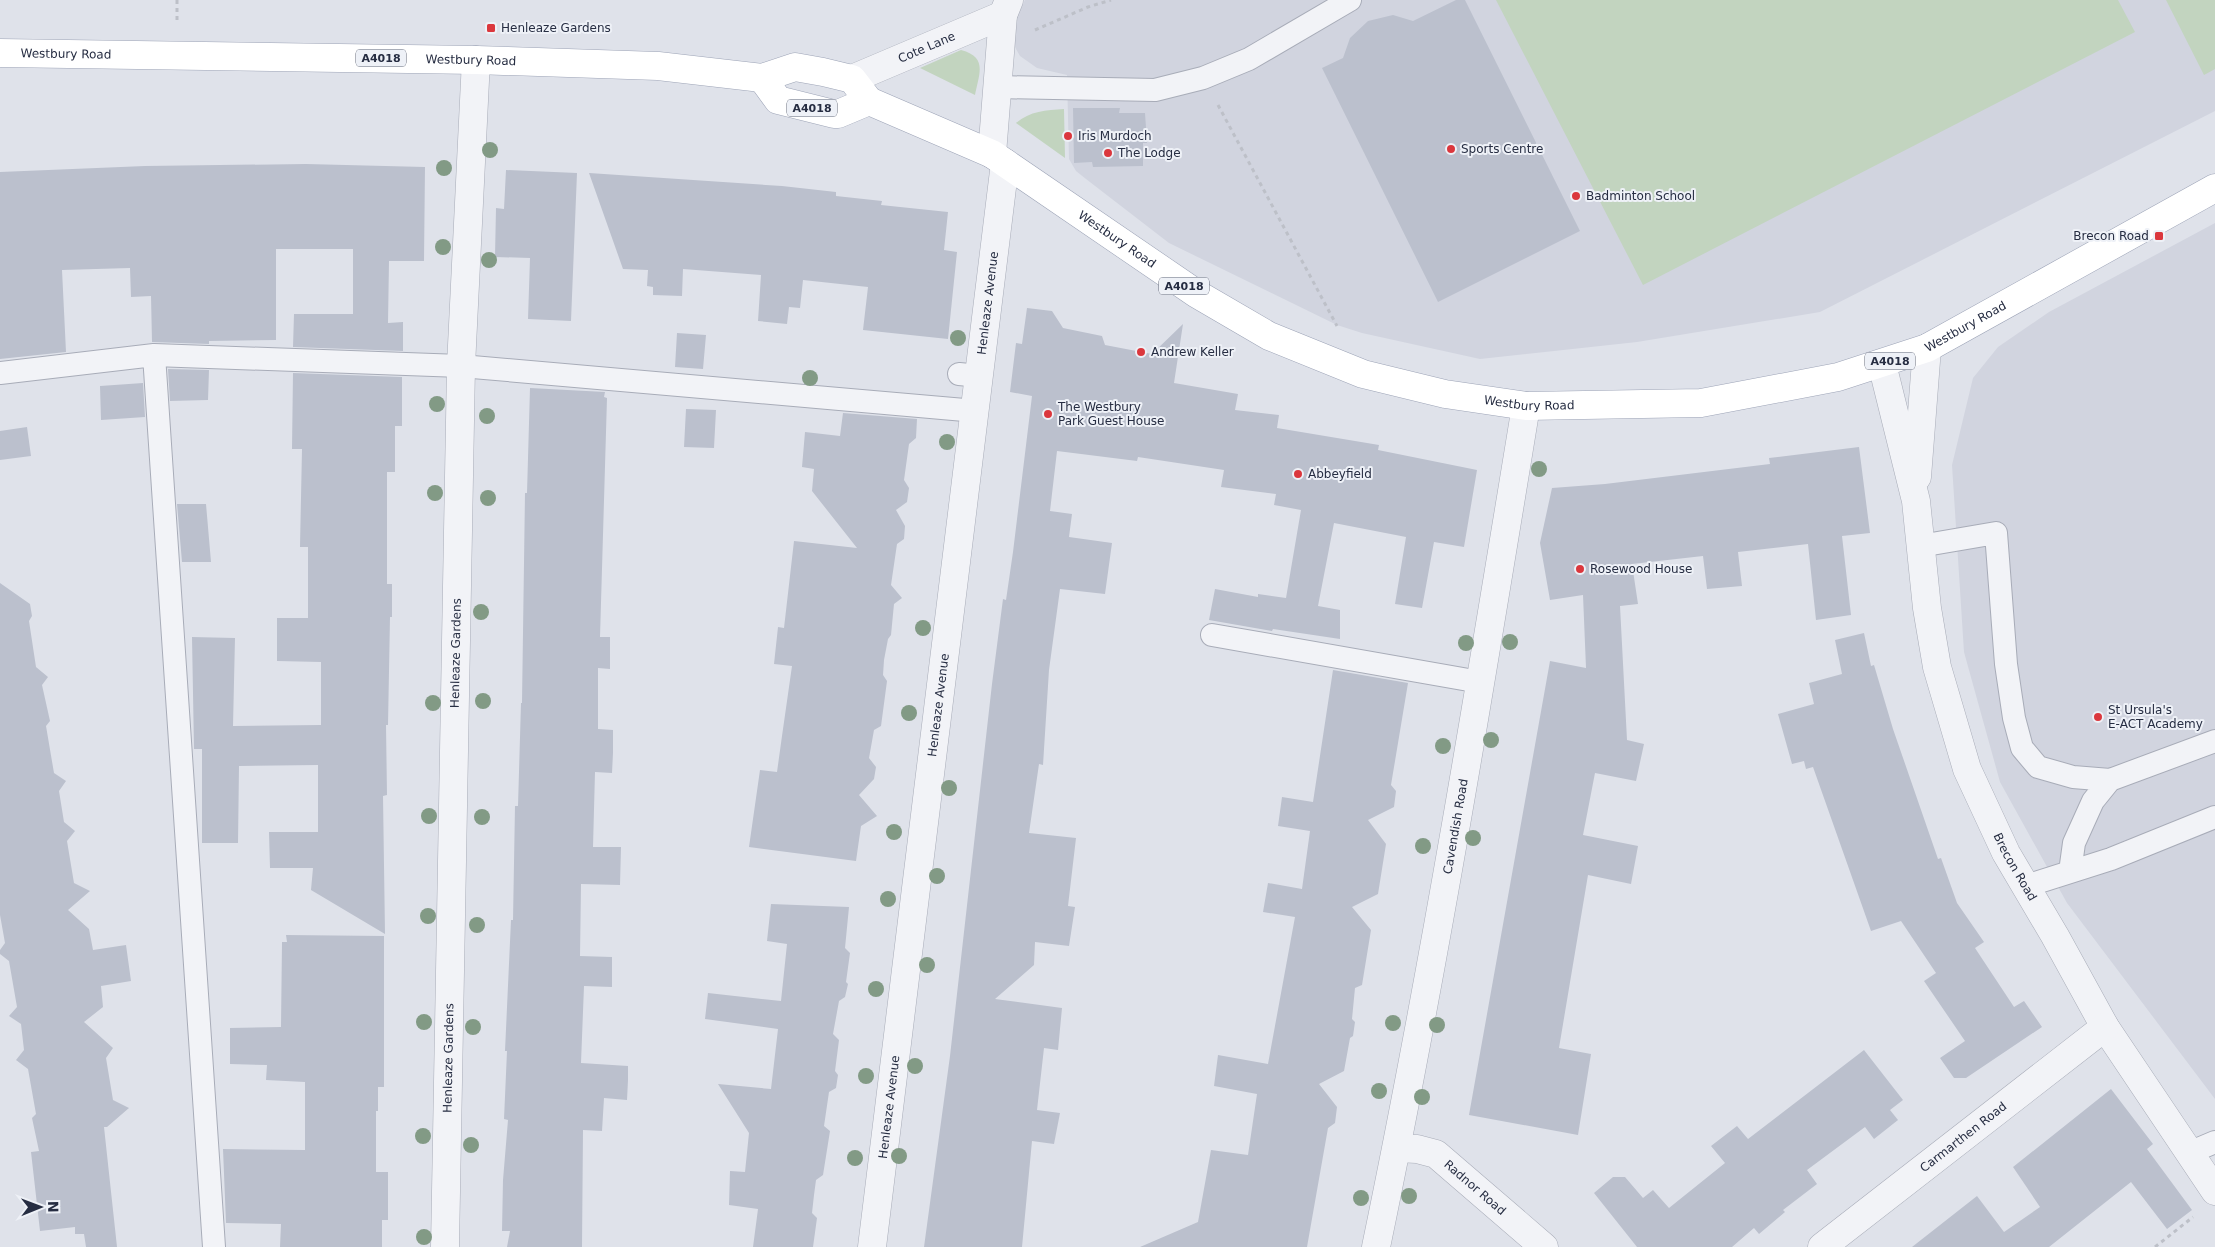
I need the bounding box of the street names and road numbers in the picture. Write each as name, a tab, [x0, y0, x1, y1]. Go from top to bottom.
street label: Cote Lane	[896, 29, 957, 66]
street label: Westbury Road	[20, 46, 111, 62]
road number: A4018	[356, 49, 406, 66]
street label: Westbury Road	[425, 52, 517, 68]
road number: A4018	[787, 100, 837, 116]
street label: Westbury Road	[1076, 208, 1158, 271]
street label: Henleaze Avenue	[975, 250, 1001, 356]
road number: A4018	[1159, 278, 1209, 294]
street label: Westbury Road	[1922, 298, 2009, 355]
road number: A4018	[1865, 352, 1915, 370]
street label: Westbury Road	[1483, 393, 1575, 413]
street label: Henleaze Gardens	[448, 598, 464, 708]
street label: Henleaze Avenue	[925, 652, 952, 758]
street label: Cavendish Road	[1440, 778, 1471, 875]
street label: Brecon Road	[1991, 831, 2040, 903]
street label: Henleaze Gardens	[440, 1003, 456, 1113]
street label: Henleaze Avenue	[876, 1054, 902, 1160]
street label: Carmarthen Road	[1917, 1099, 2009, 1175]
street label: Radnor Road	[1441, 1157, 1509, 1218]

